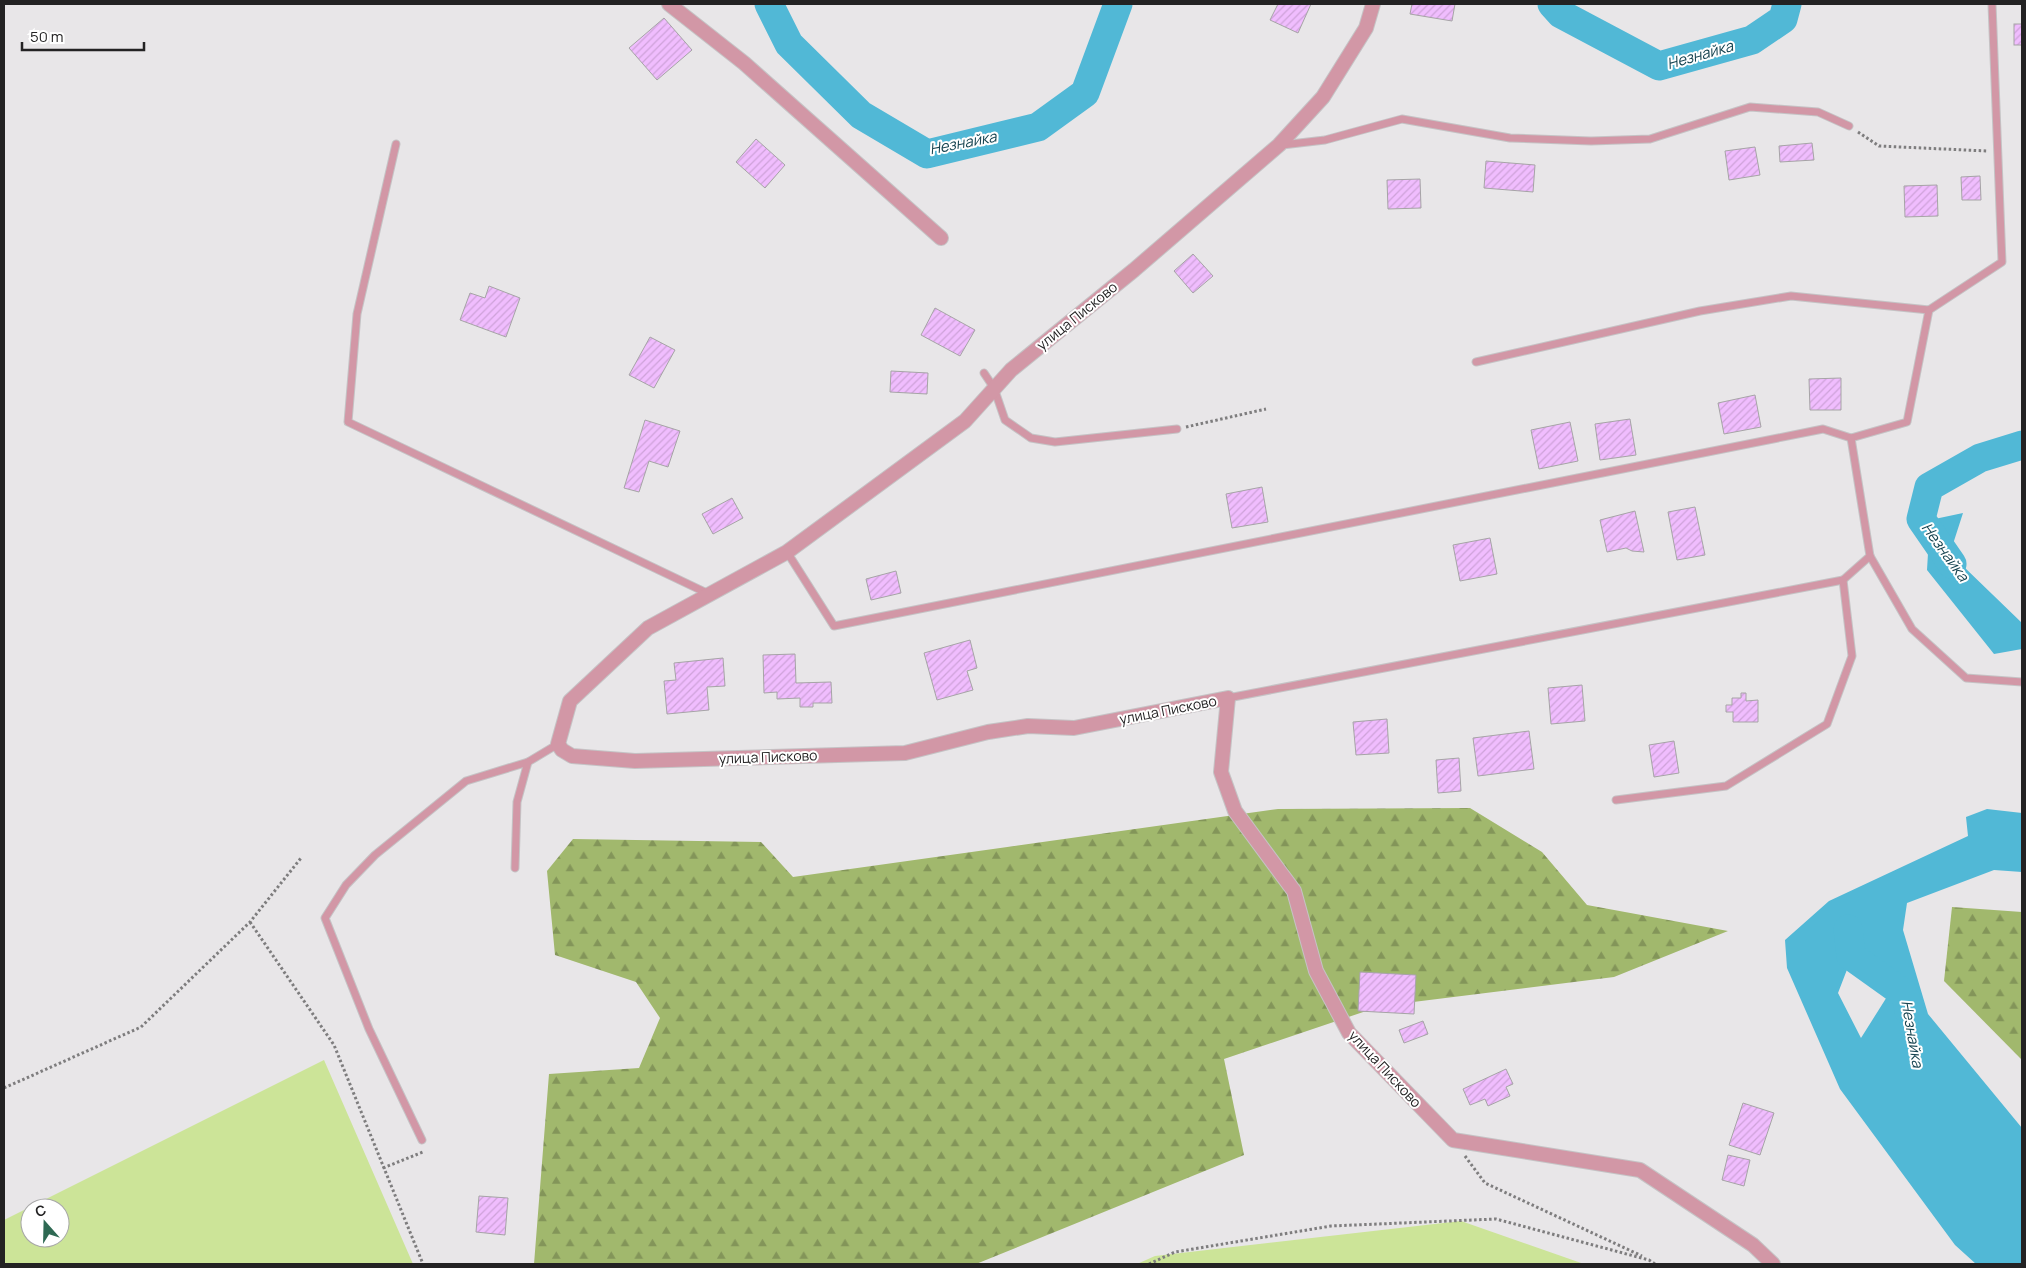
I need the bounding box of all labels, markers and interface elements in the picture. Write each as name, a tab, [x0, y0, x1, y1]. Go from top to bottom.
scale bar	[22, 20, 145, 52]
text: 50 m	[30, 26, 64, 47]
water label: Незнайка	[1664, 35, 1736, 74]
water label: Незнайка	[928, 126, 999, 159]
street label: улица Писково	[1032, 277, 1121, 354]
water label: Незнайка	[1917, 518, 1974, 586]
street label: улица Писково	[1118, 691, 1218, 728]
street label: улица Писково	[718, 745, 818, 768]
water label: Незнайка	[1896, 999, 1929, 1070]
street label: улица Писково	[1345, 1026, 1426, 1111]
north arrow	[20, 1198, 70, 1248]
text: С	[32, 1200, 48, 1221]

